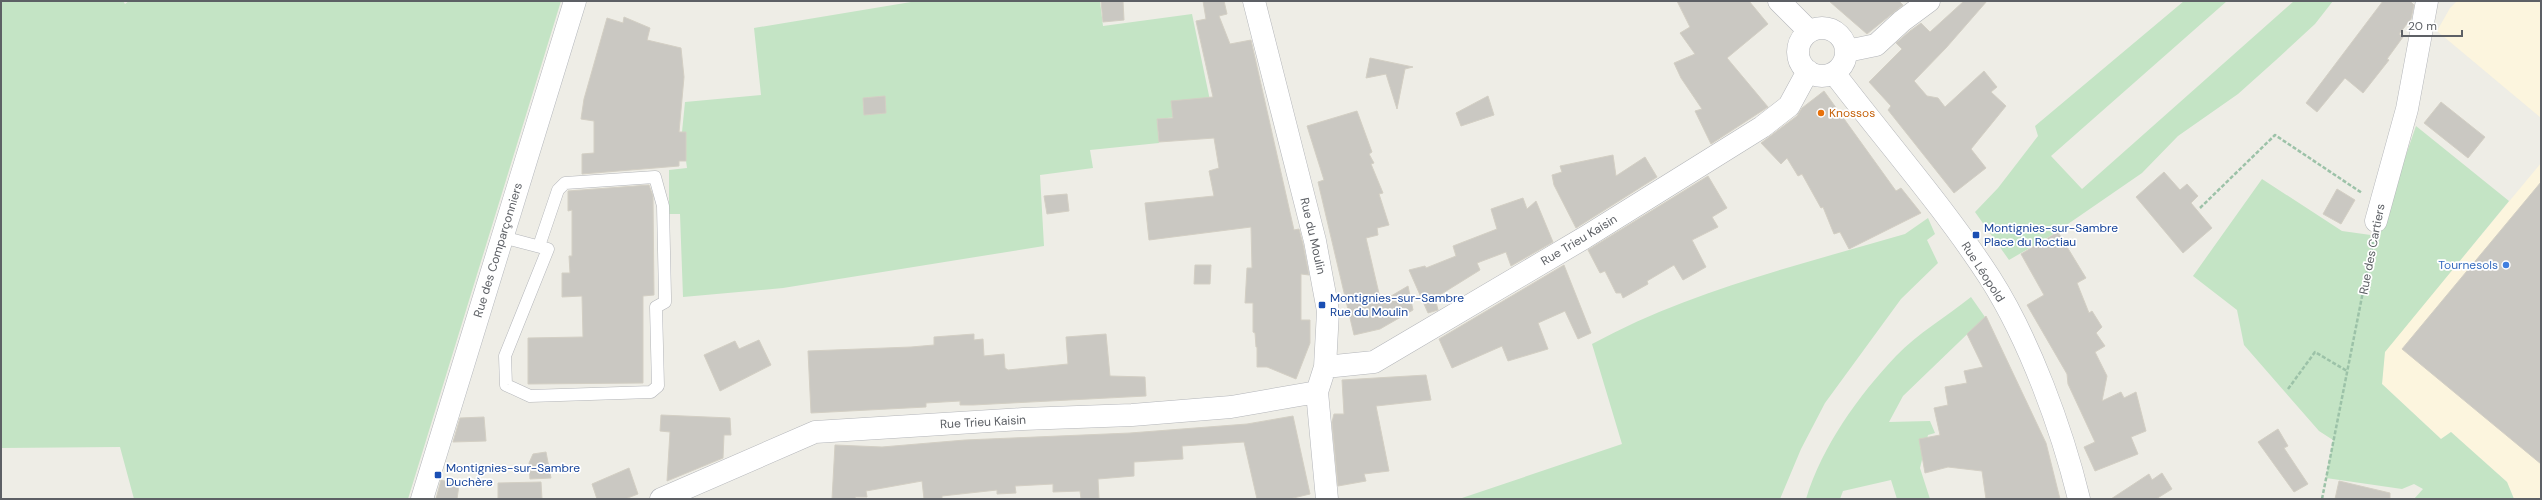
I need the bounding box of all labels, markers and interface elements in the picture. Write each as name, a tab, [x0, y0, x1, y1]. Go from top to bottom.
scale bar	[2402, 12, 2462, 38]
text: 20 m	[2408, 18, 2437, 34]
place label: Knossos	[1829, 105, 1875, 121]
marker: Knossos	[1816, 108, 1826, 118]
street label: Rue des Comparçonniers	[470, 181, 526, 319]
street label: Rue du Moulin	[1296, 196, 1330, 276]
street label: Rue des Cartiers	[2355, 202, 2389, 296]
street label: Rue Trieu Kaisin	[1538, 211, 1620, 269]
place label: Montignies-sur-Sambre Place du Roctiau	[1984, 220, 2118, 250]
marker: Montignies-sur-Sambre Place du Roctiau	[1971, 230, 1981, 240]
street label: Rue Léopold	[1958, 239, 2008, 305]
place label: Tournesols	[2438, 257, 2498, 273]
marker: Tournesols	[2501, 260, 2511, 270]
place label: Montignies-sur-Sambre Rue du Moulin	[1330, 290, 1464, 320]
marker: Montignies-sur-Sambre Rue du Moulin	[1317, 300, 1327, 310]
street label: Rue Trieu Kaisin	[940, 412, 1027, 432]
place label: Montignies-sur-Sambre Duchère	[446, 460, 580, 490]
marker: Montignies-sur-Sambre Duchère	[433, 470, 443, 480]

